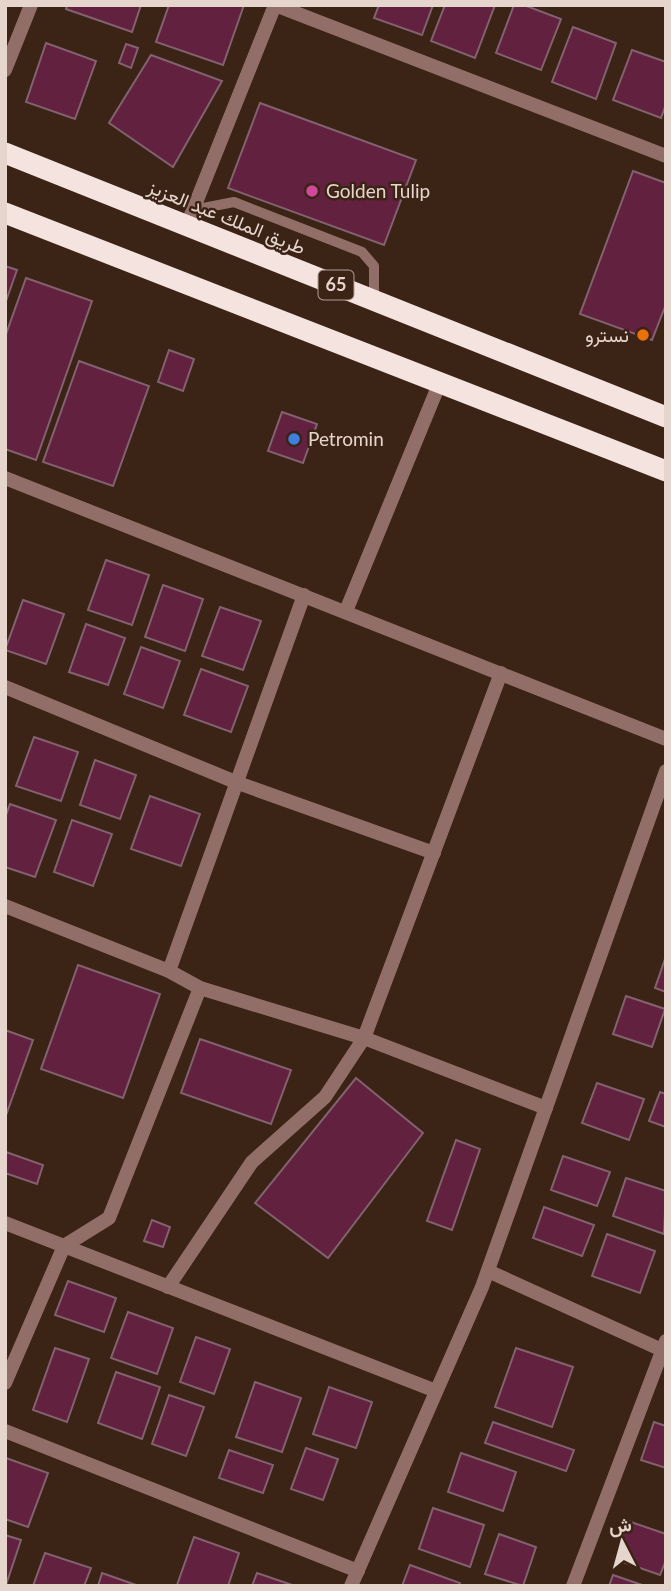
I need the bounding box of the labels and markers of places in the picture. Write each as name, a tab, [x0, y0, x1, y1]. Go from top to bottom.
place label: Golden Tulip	[326, 179, 430, 202]
marker: Golden Tulip	[304, 183, 320, 199]
place label: نسترو	[585, 323, 629, 347]
marker: نسترو	[635, 327, 651, 343]
place label: Petromin	[308, 427, 384, 450]
marker: Petromin	[286, 431, 302, 447]

